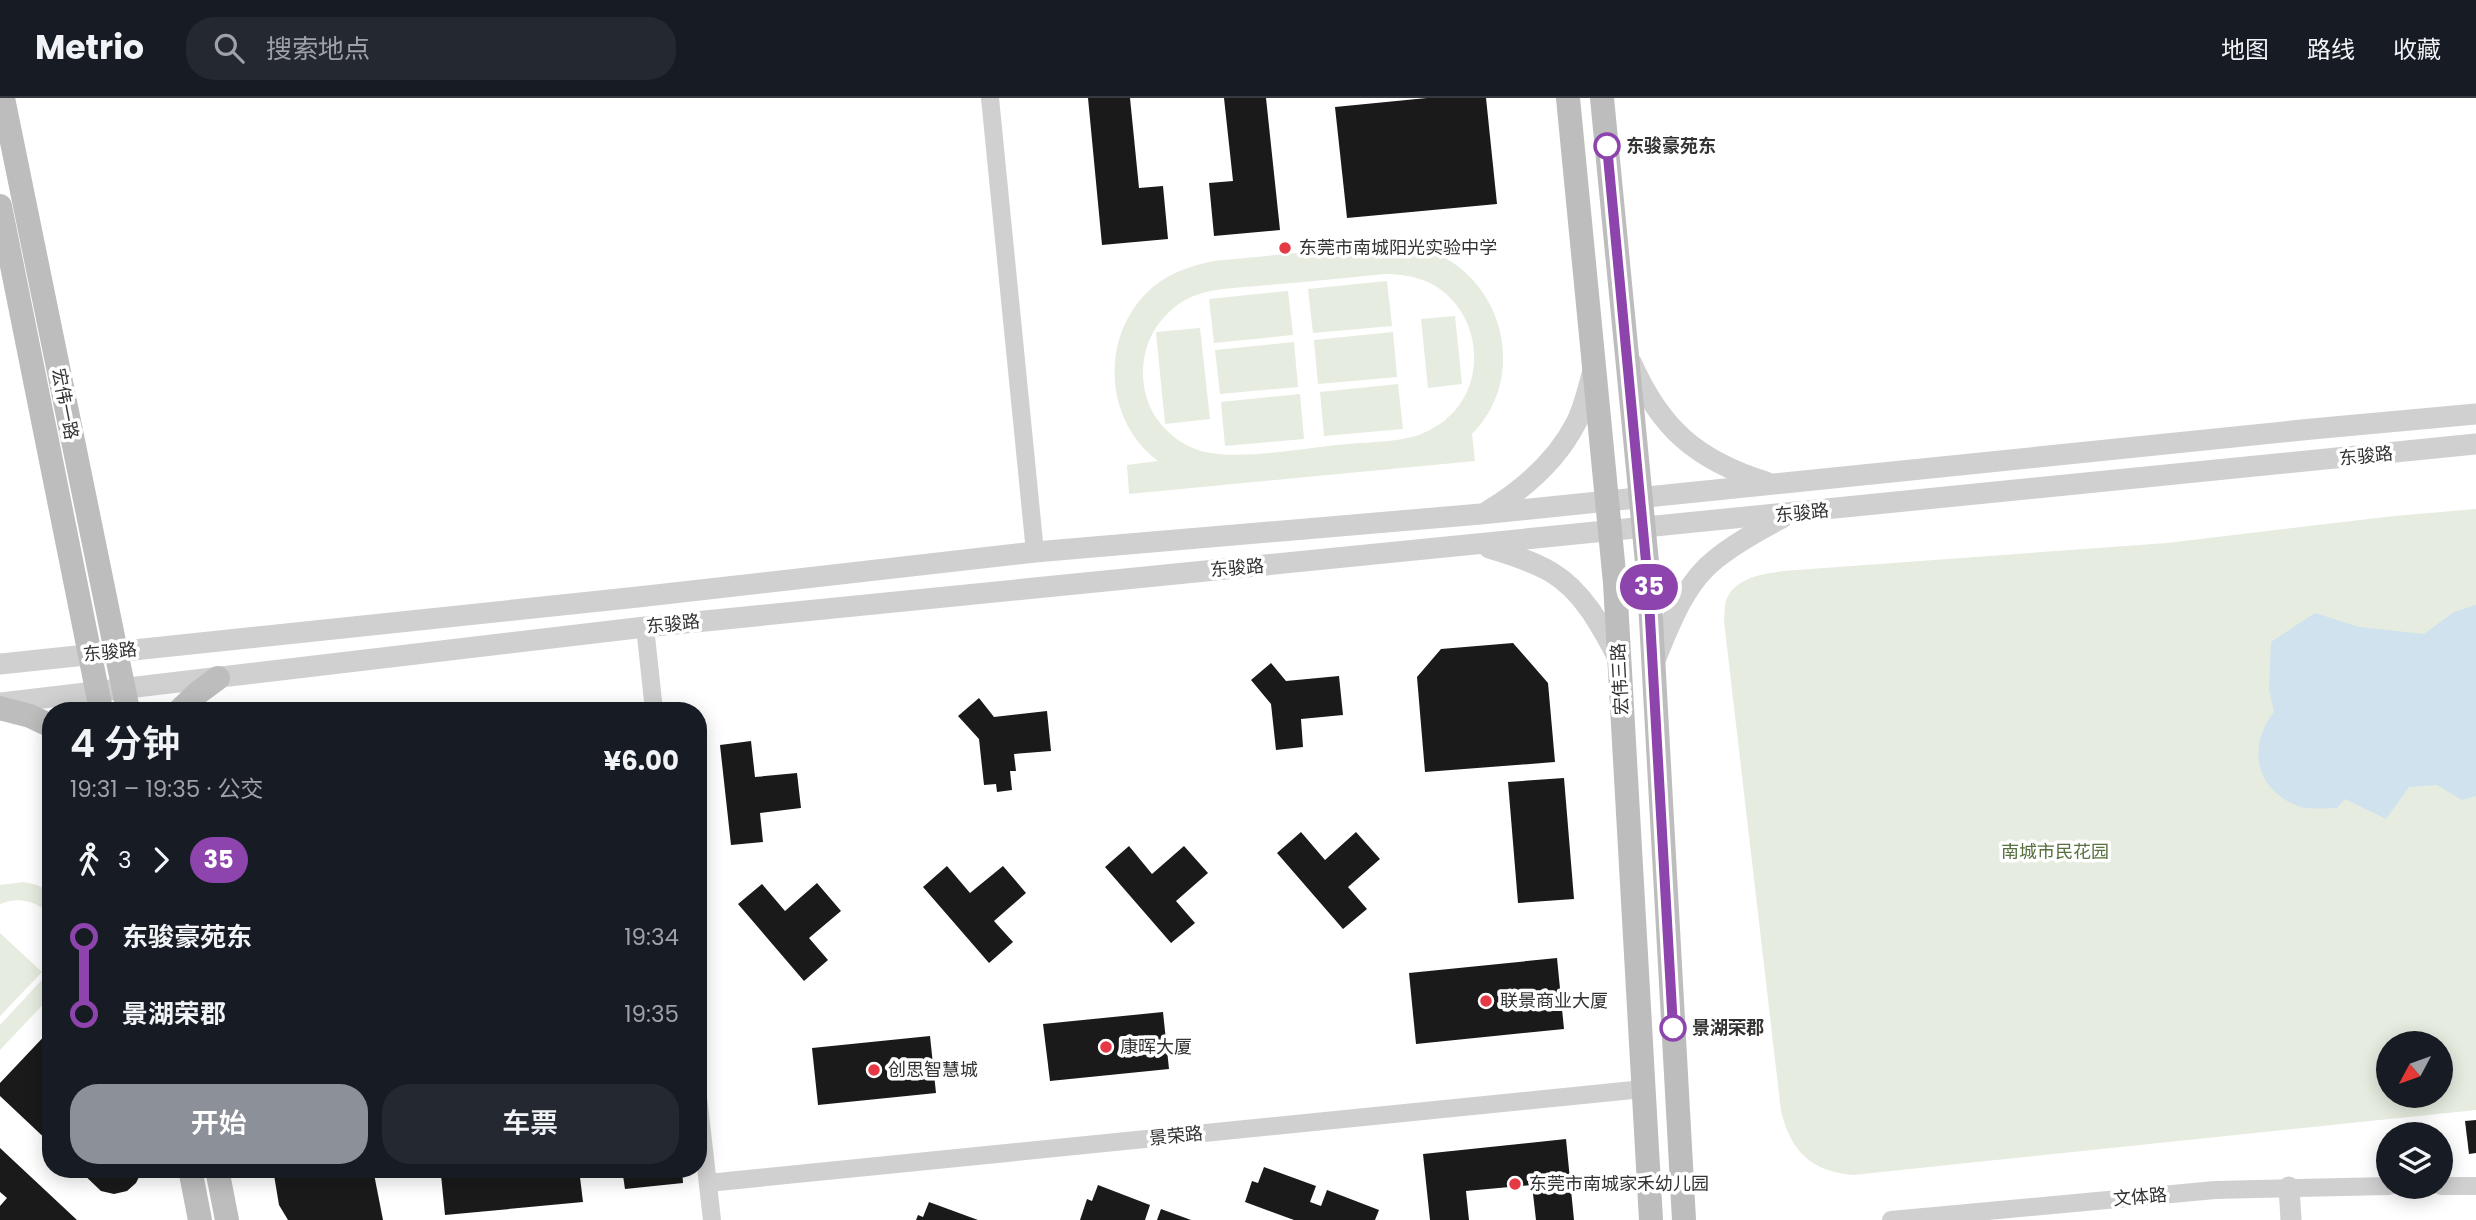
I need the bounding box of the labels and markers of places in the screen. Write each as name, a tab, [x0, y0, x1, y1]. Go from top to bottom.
marker: 东骏豪苑东	[1594, 133, 1620, 159]
place label: 东骏豪苑东	[1626, 133, 1716, 158]
place label: 东莞市南城阳光实验中学	[1299, 235, 1497, 260]
marker: 东莞市南城阳光实验中学	[1277, 240, 1293, 256]
place label: 联景商业大厦	[1500, 988, 1608, 1013]
marker: 联景商业大厦	[1478, 993, 1494, 1009]
marker: 景湖荣郡	[1660, 1015, 1686, 1041]
place label: 景湖荣郡	[1692, 1015, 1764, 1040]
place label: 康晖大厦	[1120, 1034, 1192, 1059]
marker: 康晖大厦	[1098, 1039, 1114, 1055]
place label: 创思智慧城	[888, 1057, 978, 1082]
marker: 创思智慧城	[866, 1062, 882, 1078]
place label: 东莞市南城家禾幼儿园	[1529, 1171, 1709, 1196]
marker: 东莞市南城家禾幼儿园	[1507, 1176, 1523, 1192]

